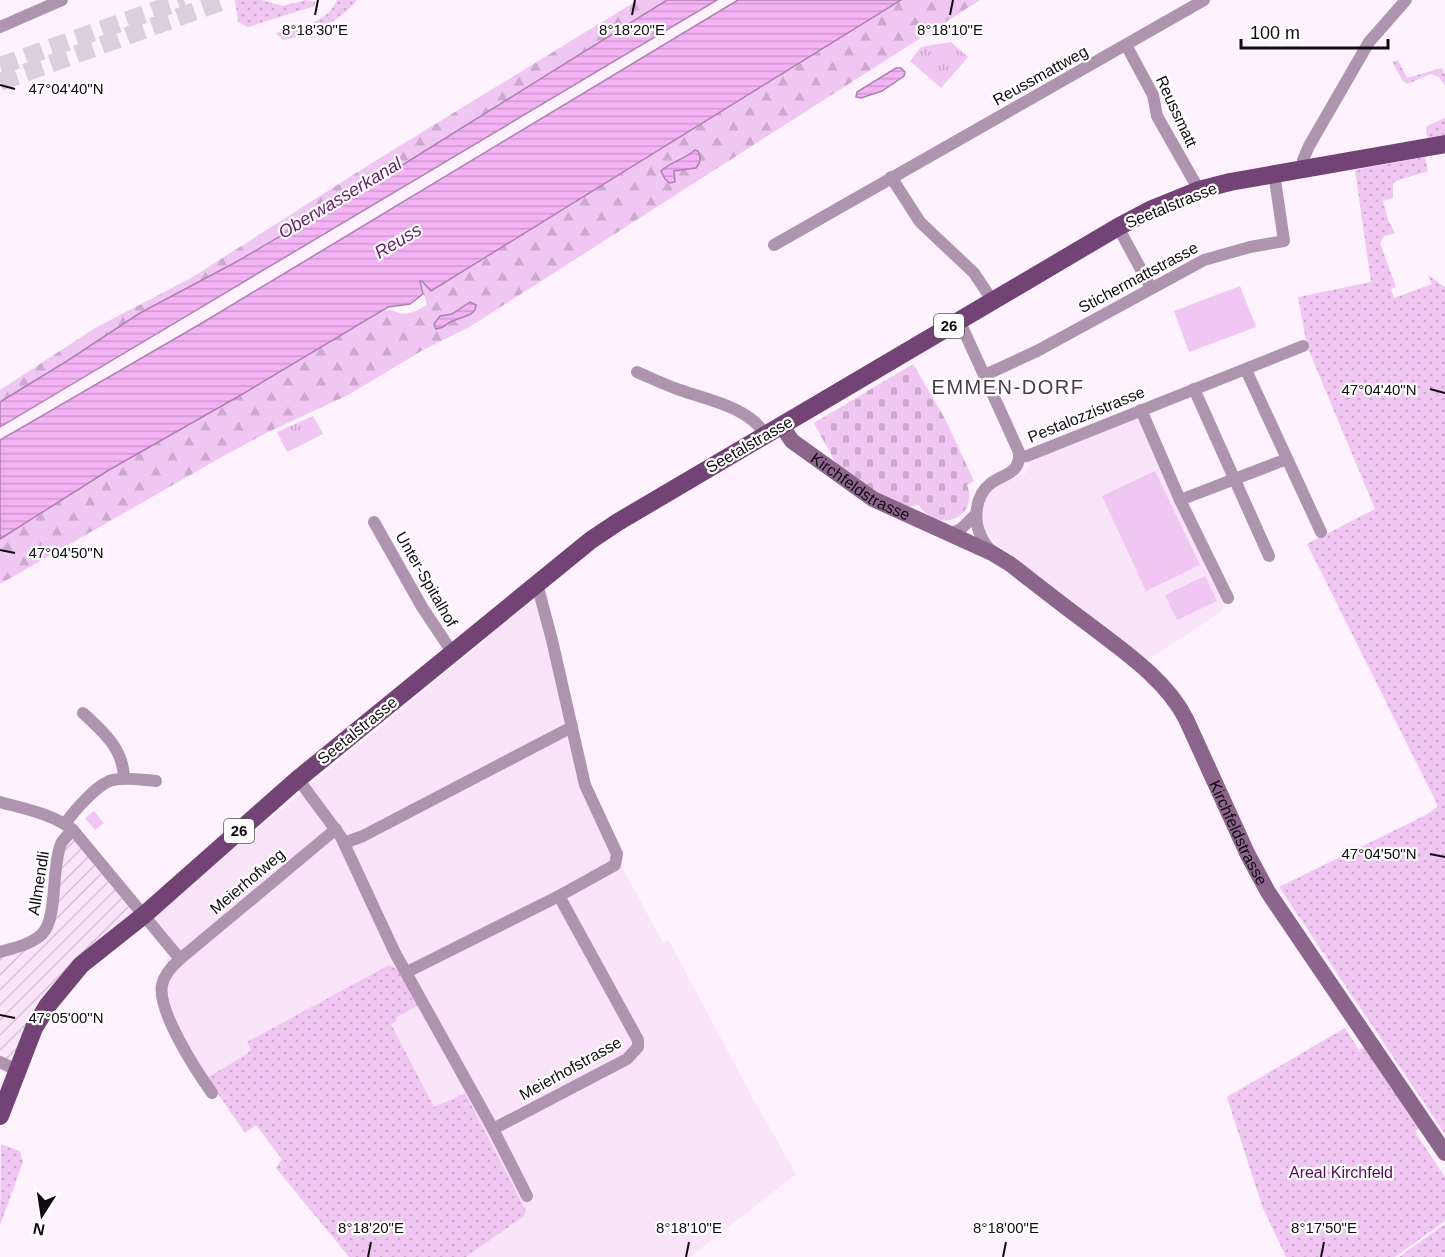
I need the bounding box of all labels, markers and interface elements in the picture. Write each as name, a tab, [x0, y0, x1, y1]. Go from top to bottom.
scale bar	[1241, 12, 1388, 50]
text: 8°18'30"E	[282, 21, 348, 38]
text: 8°18'20"E	[599, 21, 665, 38]
text: 8°18'10"E	[917, 21, 983, 38]
text: 100 m	[1250, 23, 1300, 43]
street label: Reussmattweg	[990, 42, 1091, 109]
street label: Reussmatt	[1153, 73, 1201, 150]
text: 47°04'40"N	[28, 80, 104, 97]
water label: Oberwasserkanal	[275, 153, 406, 243]
street label: Seetalstrasse	[1123, 179, 1219, 232]
water label: Reuss	[371, 219, 425, 263]
street label: Stichermattstrasse	[1076, 239, 1201, 316]
road number: 26	[934, 314, 964, 338]
district label: EMMEN-DORF	[932, 376, 1084, 398]
text: 47°04'40"N	[1341, 381, 1417, 398]
street label: Pestalozzistrasse	[1025, 383, 1147, 446]
street label: Seetalstrasse	[703, 413, 796, 476]
street label: Kirchfeldstrasse	[808, 449, 913, 524]
street label: Unter-Spitalhof	[393, 529, 461, 630]
text: 47°04'50"N	[28, 544, 104, 561]
street label: Seetalstrasse	[314, 693, 400, 767]
street label: Kirchfeldstrasse	[1206, 778, 1271, 888]
road number: 26	[224, 819, 254, 843]
street label: Meierhofweg	[207, 845, 288, 917]
text: 47°04'50"N	[1341, 845, 1417, 862]
street label: Allmendli	[25, 850, 52, 916]
text: 47°05'00"N	[28, 1009, 104, 1026]
street label: Meierhofstrasse	[516, 1033, 624, 1103]
park label: Areal Kirchfeld	[1289, 1164, 1393, 1181]
north arrow	[12, 1185, 72, 1245]
text: 8°18'20"E	[338, 1219, 404, 1236]
text: 8°18'10"E	[656, 1219, 722, 1236]
text: 8°18'00"E	[973, 1219, 1039, 1236]
text: 8°17'50"E	[1291, 1219, 1357, 1236]
text: N	[32, 1220, 46, 1239]

